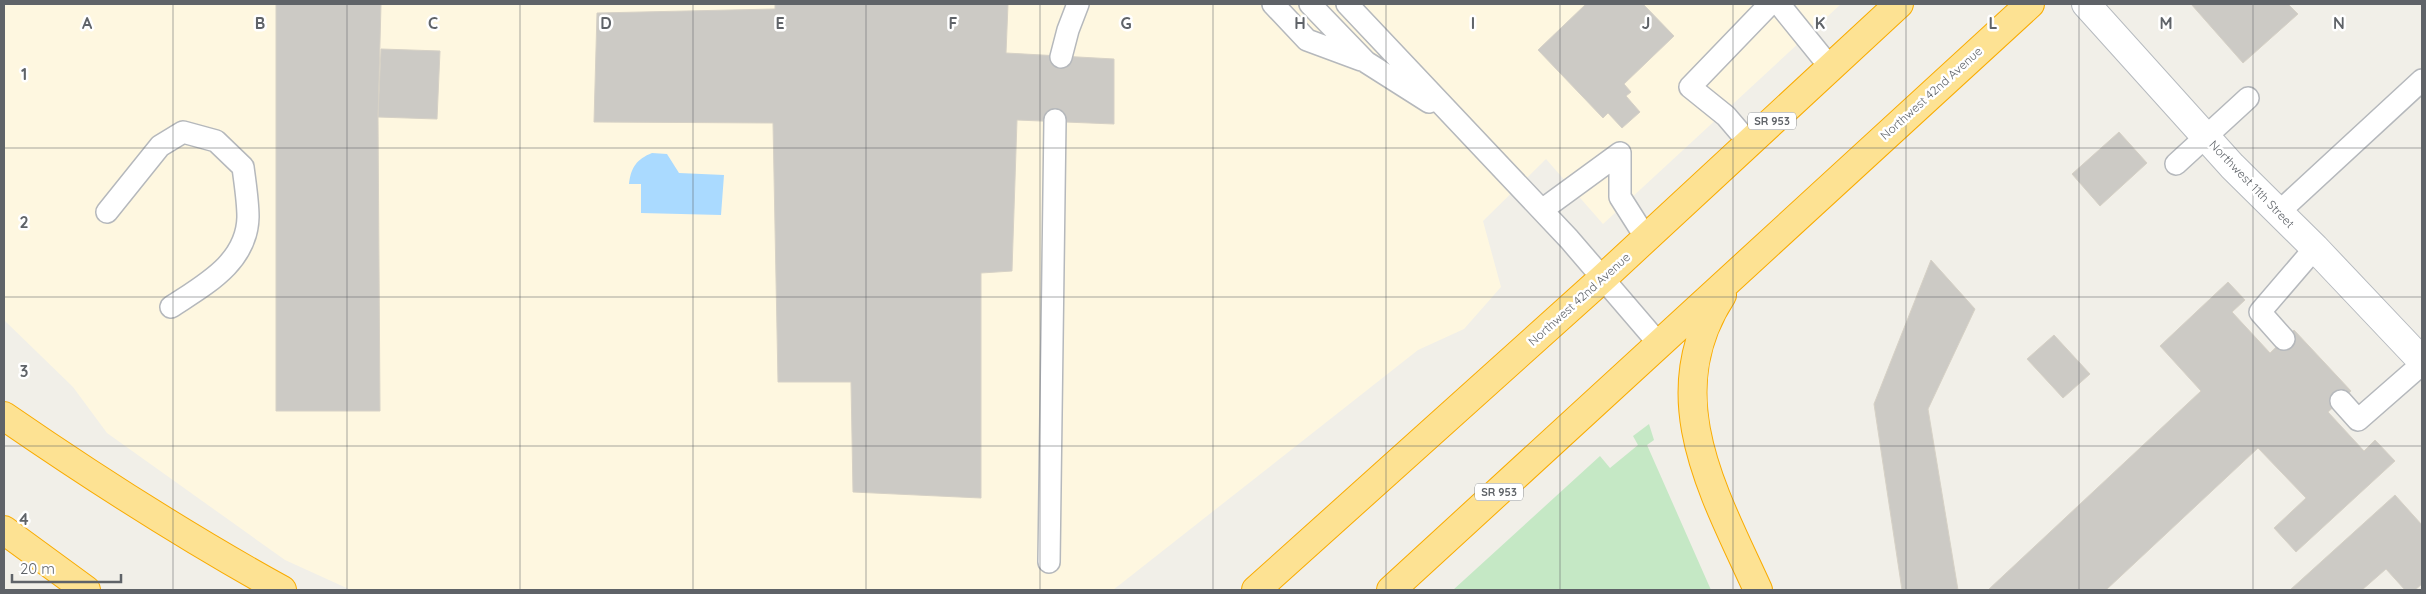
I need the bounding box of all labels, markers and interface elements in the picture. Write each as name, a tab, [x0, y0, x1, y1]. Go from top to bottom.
text: A	[82, 13, 93, 33]
text: B	[255, 13, 265, 33]
text: C	[428, 13, 438, 33]
text: D	[600, 13, 612, 33]
text: E	[775, 13, 785, 33]
text: F	[949, 13, 958, 33]
text: G	[1120, 13, 1132, 33]
text: H	[1294, 13, 1306, 33]
text: I	[1471, 13, 1475, 33]
text: J	[1642, 13, 1650, 33]
text: K	[1815, 13, 1825, 33]
text: L	[1989, 13, 1998, 33]
text: M	[2159, 13, 2173, 33]
text: N	[2333, 13, 2345, 33]
street label: Northwest 42nd Avenue	[1877, 43, 1985, 143]
text: 1	[21, 64, 27, 84]
road number: SR 953	[1748, 112, 1796, 130]
street label: Northwest 11th Street	[2206, 137, 2298, 231]
text: 2	[19, 212, 29, 232]
street label: Northwest 42nd Avenue	[1525, 249, 1633, 349]
text: 3	[20, 361, 28, 381]
road number: SR 953	[1475, 484, 1523, 501]
text: 4	[19, 509, 29, 529]
scale bar	[12, 552, 121, 584]
text: 20 m	[20, 559, 55, 578]

